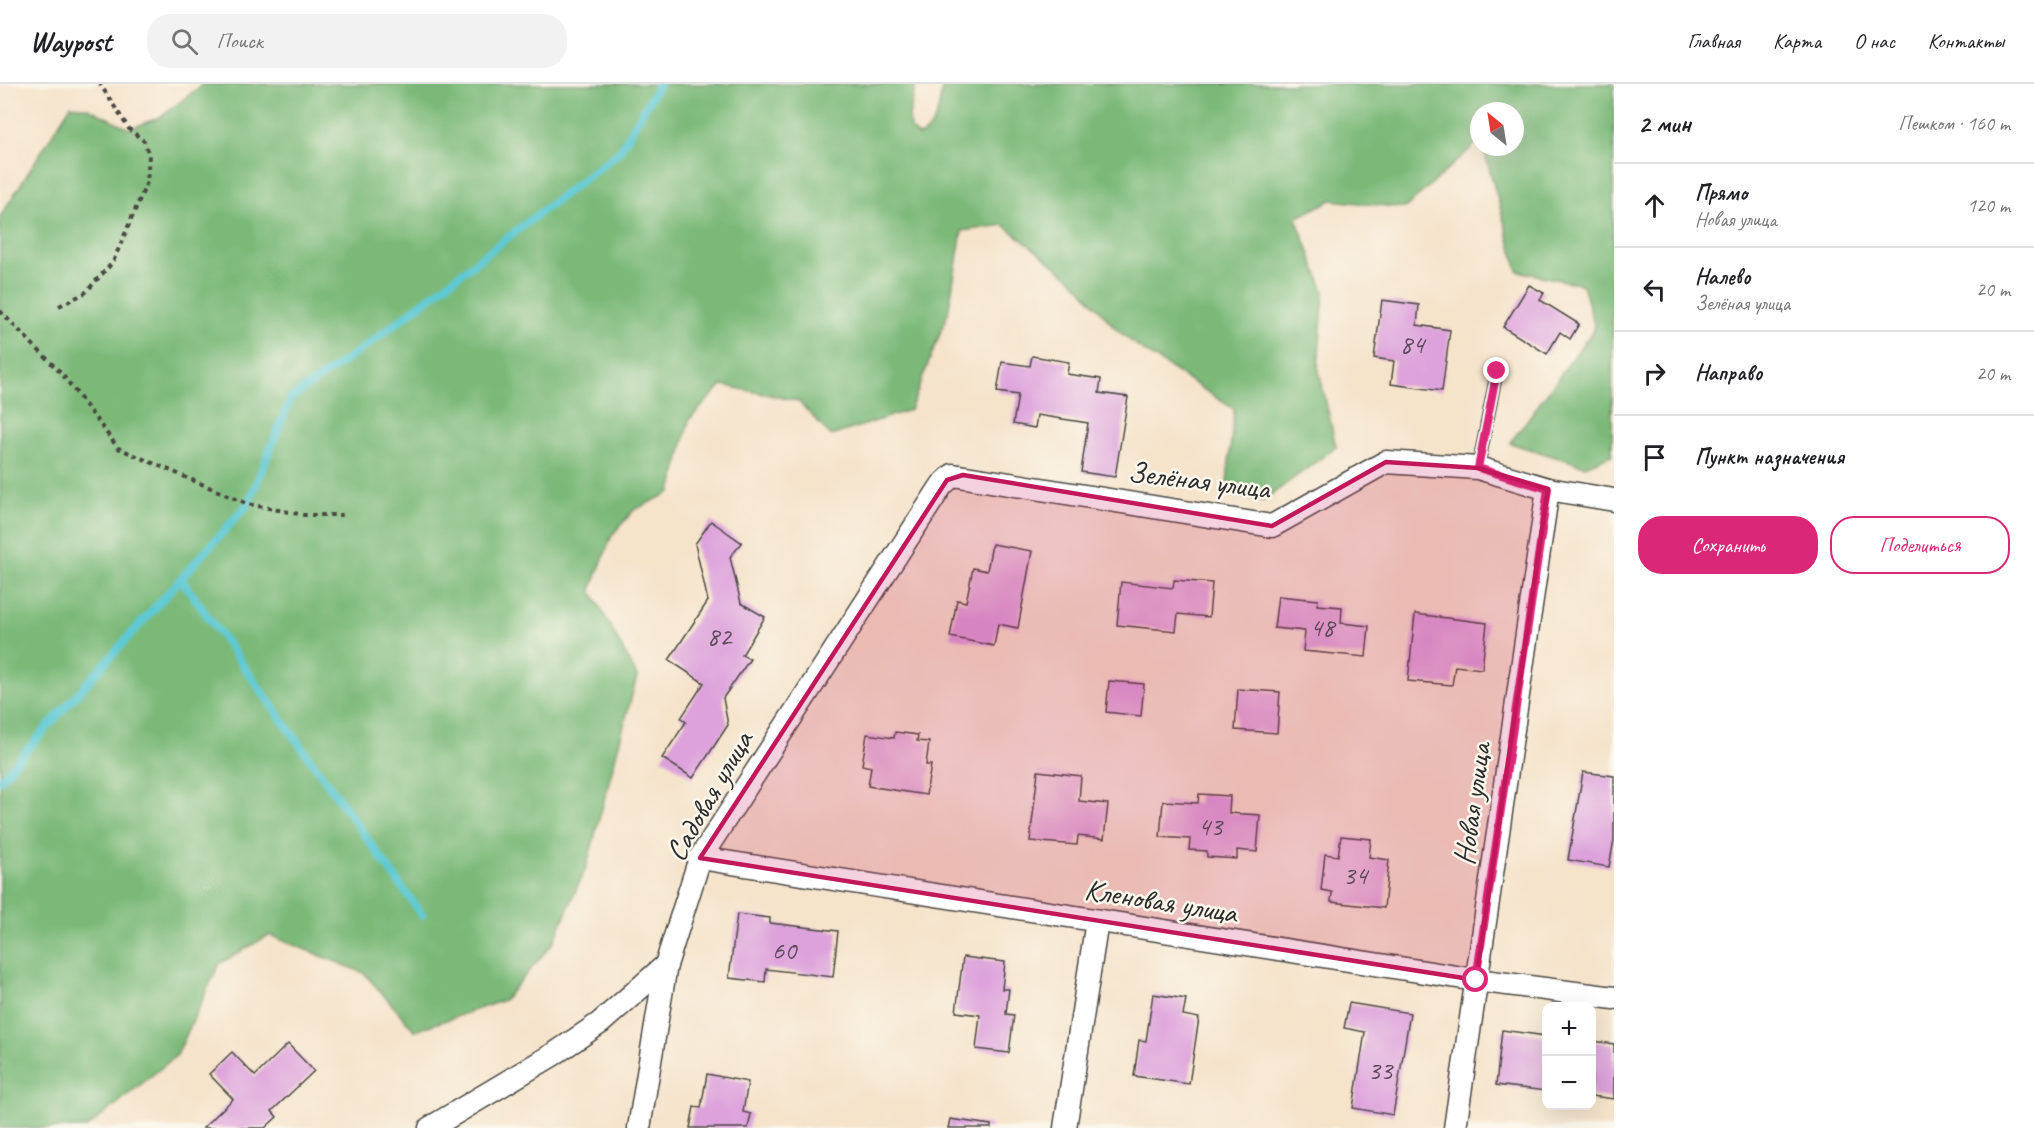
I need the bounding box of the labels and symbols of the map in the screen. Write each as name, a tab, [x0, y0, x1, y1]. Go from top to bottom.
north arrow	[1470, 102, 1524, 156]
house number: 84	[1400, 327, 1427, 361]
route end	[1483, 357, 1509, 383]
street label: Зелёная улица	[1126, 452, 1274, 508]
house number: 48	[1310, 610, 1337, 644]
house number: 82	[707, 619, 733, 653]
street label: Садовая улица	[657, 723, 762, 868]
street label: Новая улица	[1445, 738, 1500, 867]
house number: 43	[1198, 809, 1224, 843]
house number: 34	[1343, 858, 1370, 892]
street label: Кленовая улица	[1082, 870, 1242, 932]
house number: 60	[772, 933, 798, 967]
route start	[1462, 966, 1488, 992]
house number: 33	[1368, 1053, 1394, 1087]

